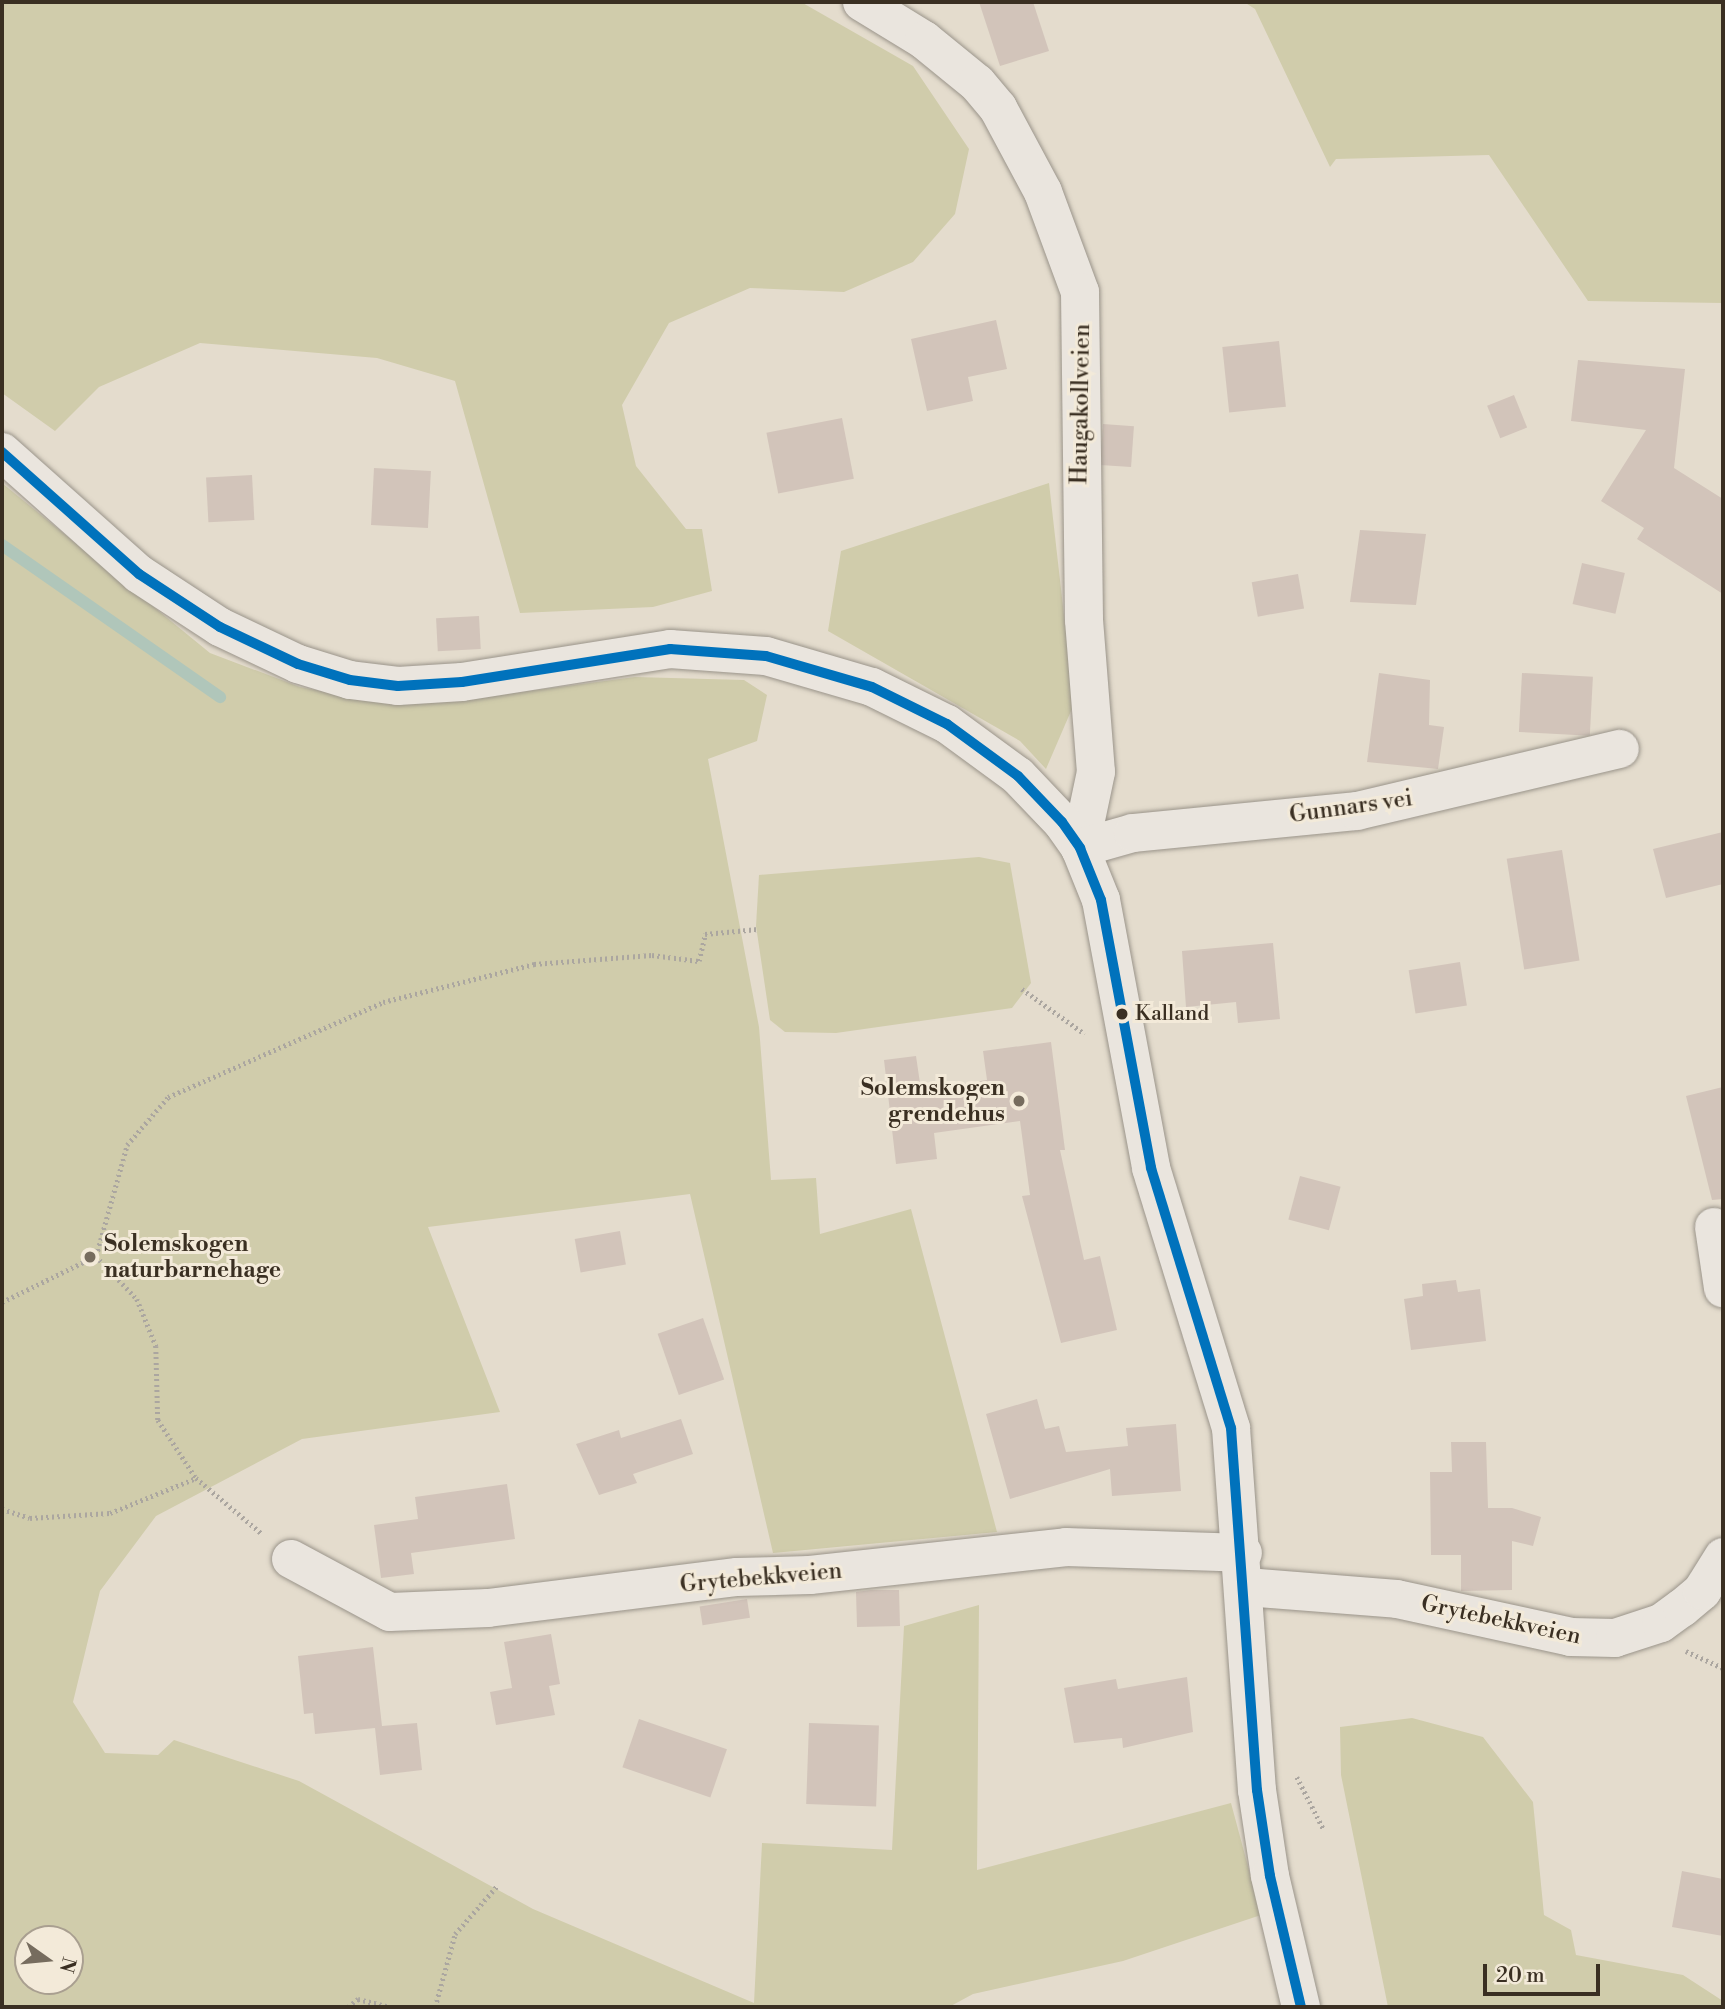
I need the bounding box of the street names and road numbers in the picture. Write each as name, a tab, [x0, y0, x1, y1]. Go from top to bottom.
street label: Haugakollveien	[1066, 323, 1096, 485]
street label: Gunnars vei	[1288, 785, 1414, 829]
street label: Grytebekkveien	[679, 1557, 843, 1599]
street label: Grytebekkveien	[1419, 1590, 1583, 1650]

